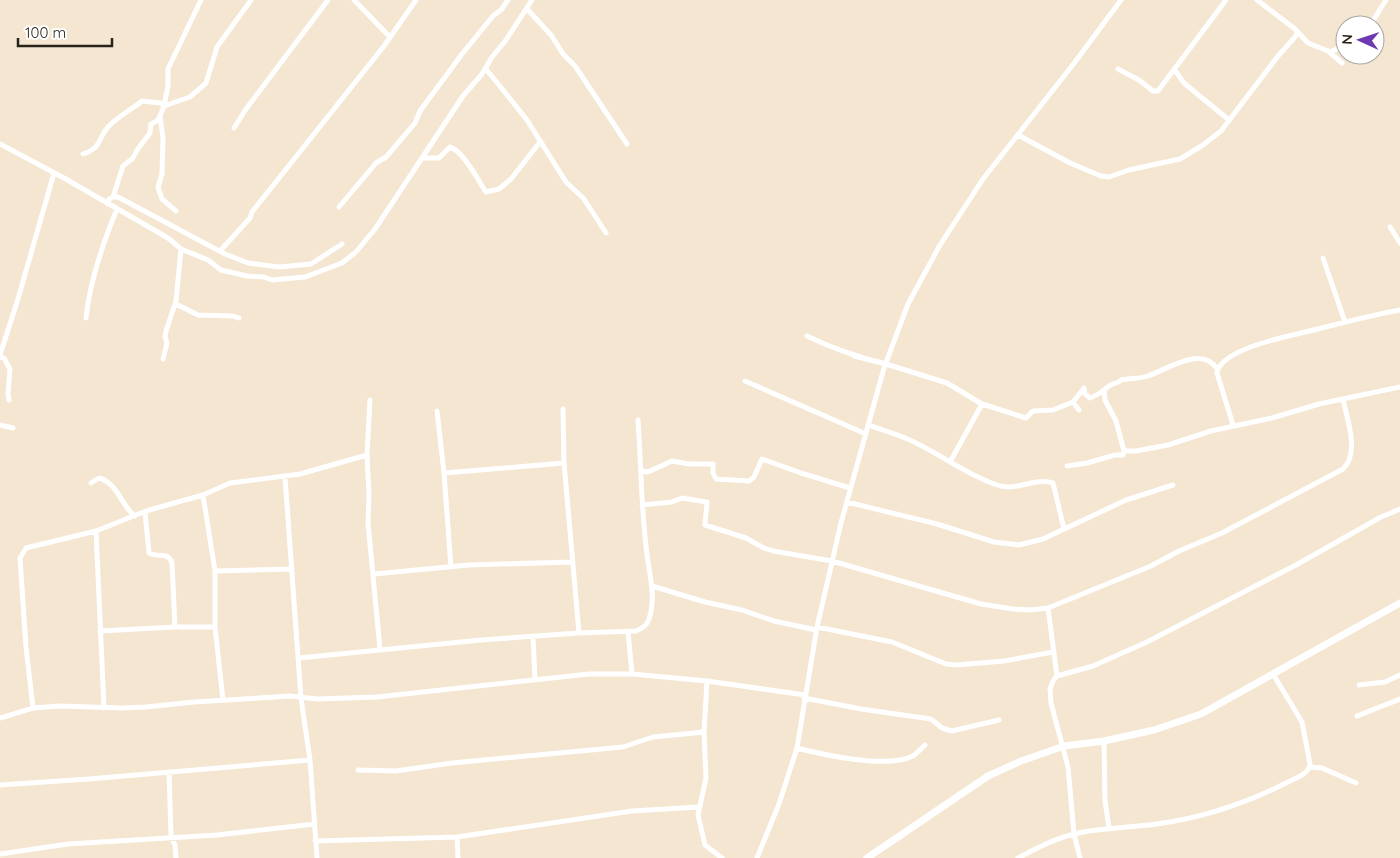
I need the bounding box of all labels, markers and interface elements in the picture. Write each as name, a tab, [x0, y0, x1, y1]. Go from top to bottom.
scale bar	[18, 15, 111, 47]
north arrow	[1335, 15, 1385, 65]
text: 100 m	[25, 23, 66, 42]
text: N	[1338, 34, 1356, 45]

